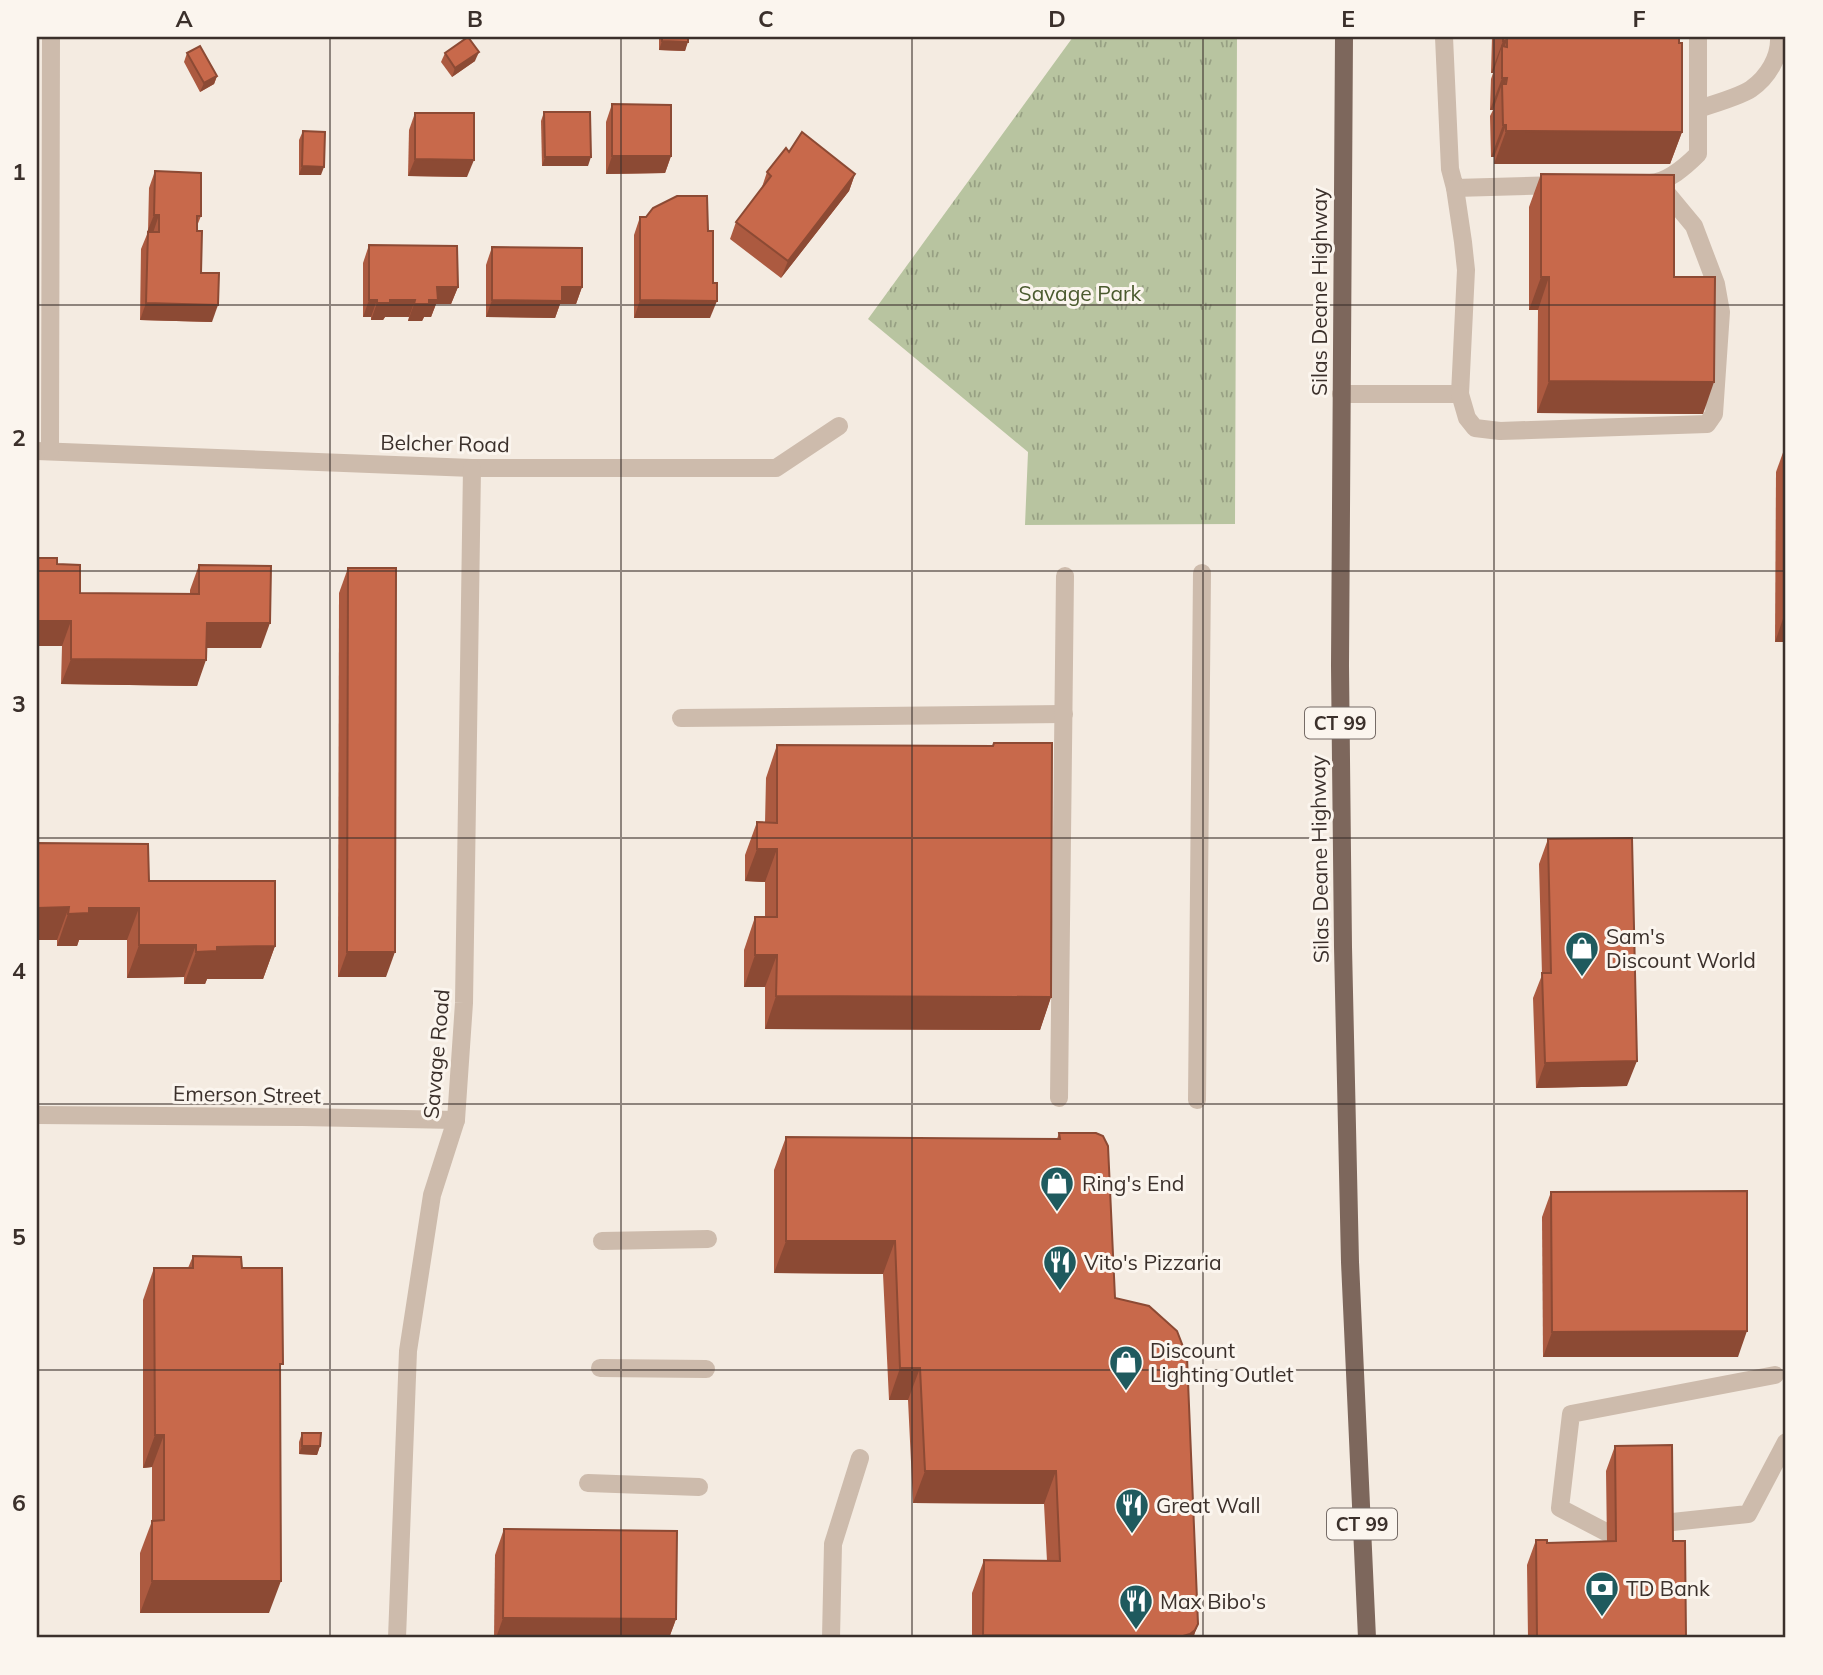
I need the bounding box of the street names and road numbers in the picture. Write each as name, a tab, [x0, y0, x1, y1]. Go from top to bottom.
street label: Silas Deane Highway	[1306, 188, 1332, 396]
street label: Belcher Road	[380, 429, 510, 457]
road number: CT 99	[1305, 708, 1375, 738]
street label: Silas Deane Highway	[1304, 755, 1334, 963]
street label: Savage Road	[417, 988, 455, 1120]
street label: Emerson Street	[173, 1080, 321, 1108]
road number: CT 99	[1327, 1508, 1397, 1540]

